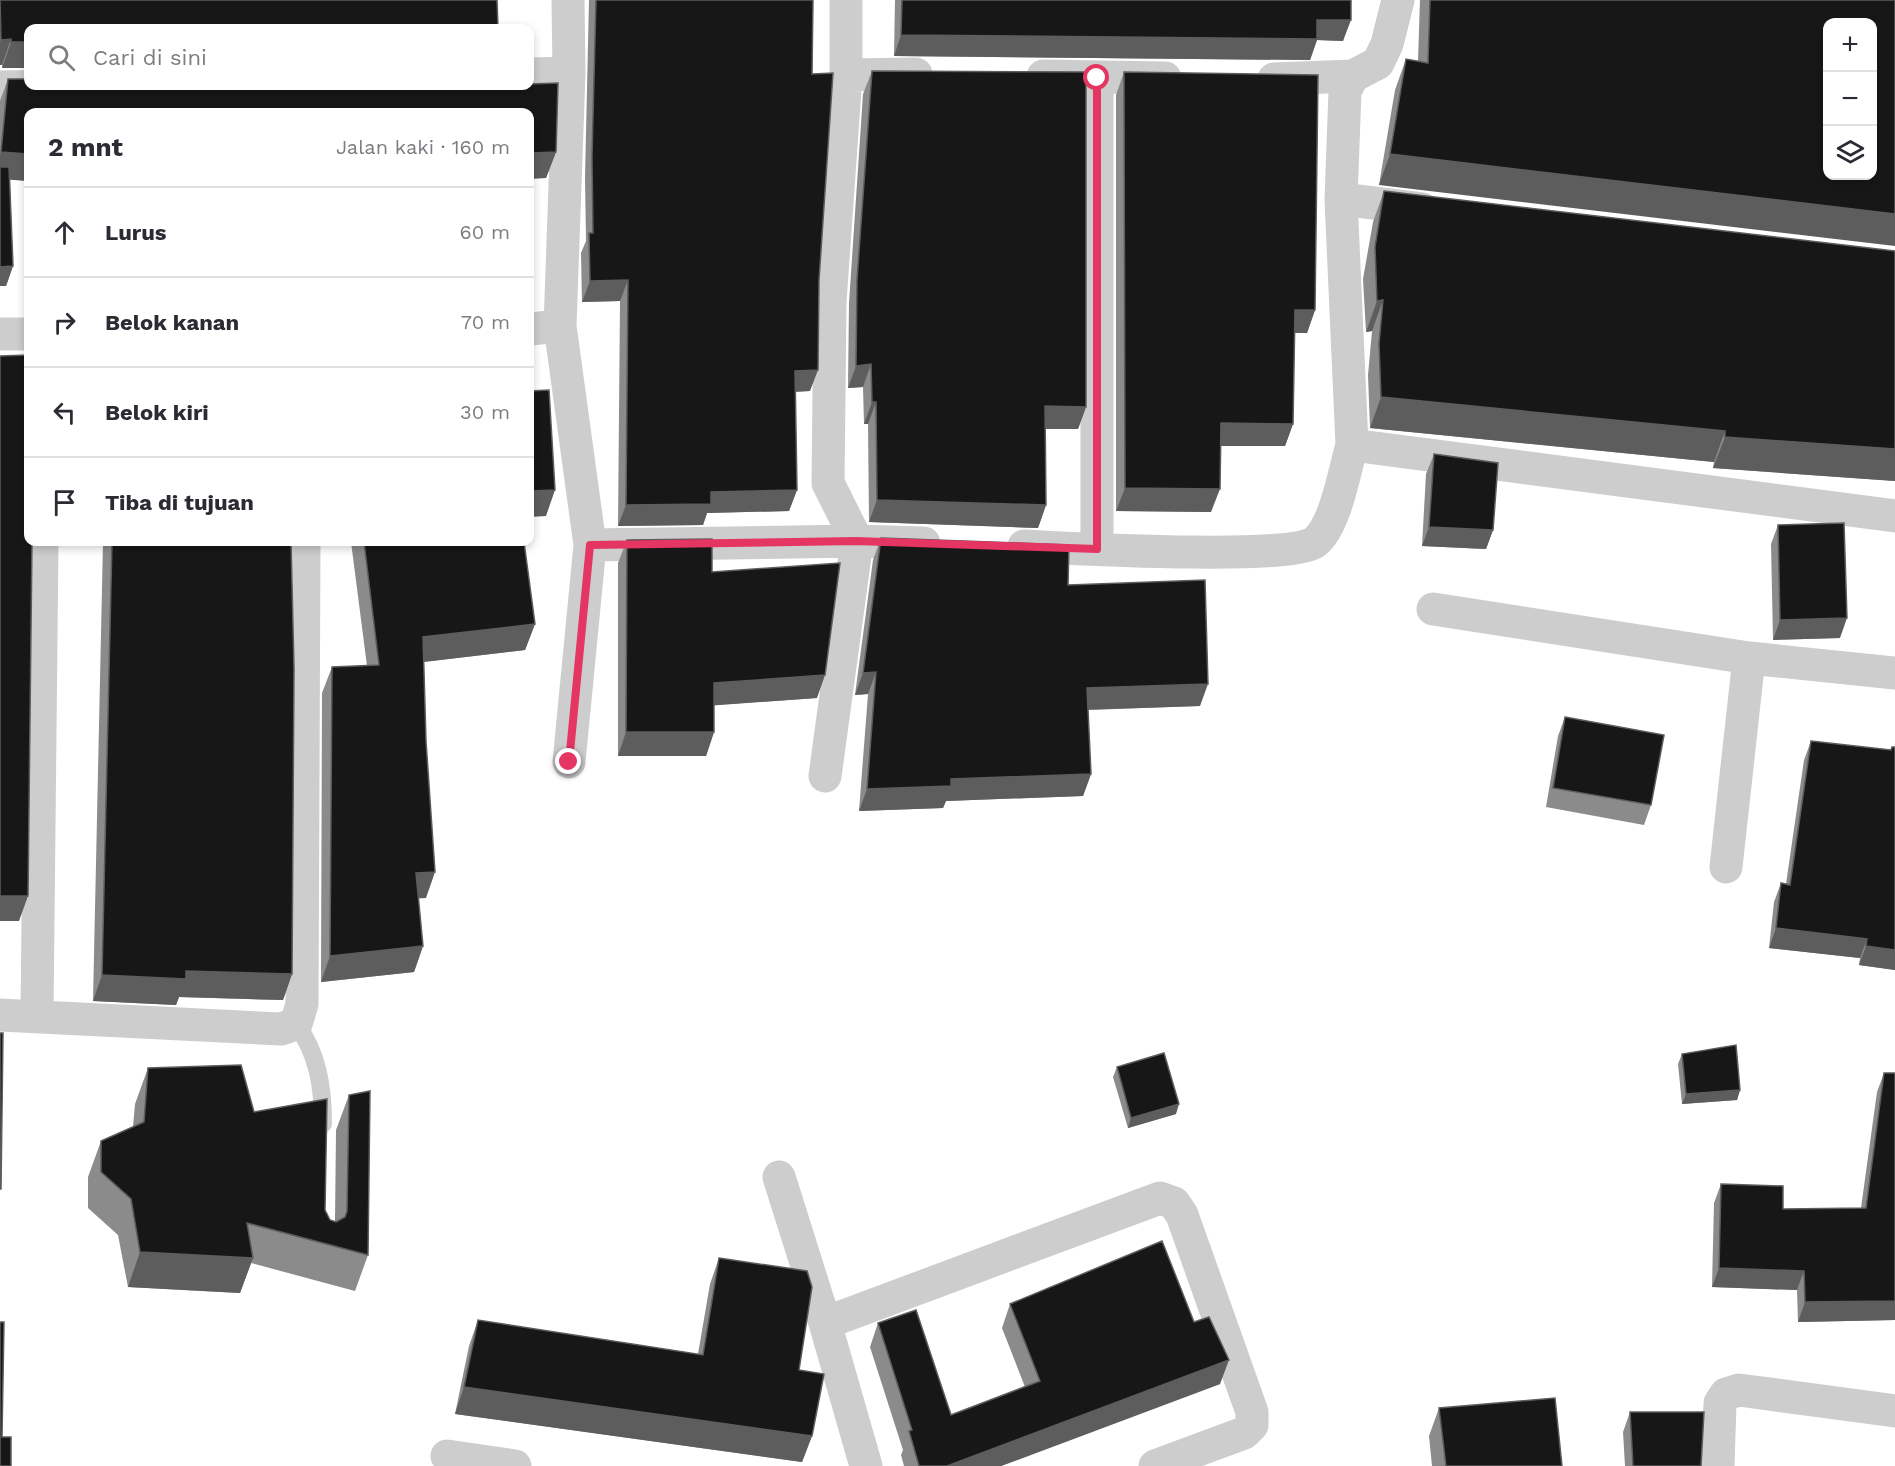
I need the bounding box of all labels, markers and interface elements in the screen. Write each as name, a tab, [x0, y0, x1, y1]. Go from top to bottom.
map controls	[1823, 18, 1877, 180]
button: +	[1823, 18, 1877, 72]
search box	[24, 24, 534, 90]
icon: search	[45, 41, 78, 74]
text: Cari di sini	[93, 45, 207, 70]
route start	[1083, 64, 1109, 90]
button: −	[1823, 72, 1877, 126]
button: layers	[1823, 126, 1877, 180]
text: 2 mnt	[48, 132, 123, 162]
text: Jalan kaki · 160 m	[336, 135, 510, 159]
icon: ahead	[48, 216, 81, 249]
text: Lurus	[105, 220, 167, 245]
text: 60 m	[460, 220, 510, 244]
icon: right	[48, 306, 81, 339]
text: Belok kanan	[105, 310, 239, 335]
text: 70 m	[461, 310, 510, 334]
icon: left	[48, 396, 81, 429]
text: Belok kiri	[105, 400, 209, 425]
text: 30 m	[460, 400, 510, 424]
icon: arrive	[48, 486, 81, 519]
text: Tiba di tujuan	[105, 490, 254, 515]
route end	[555, 748, 581, 774]

